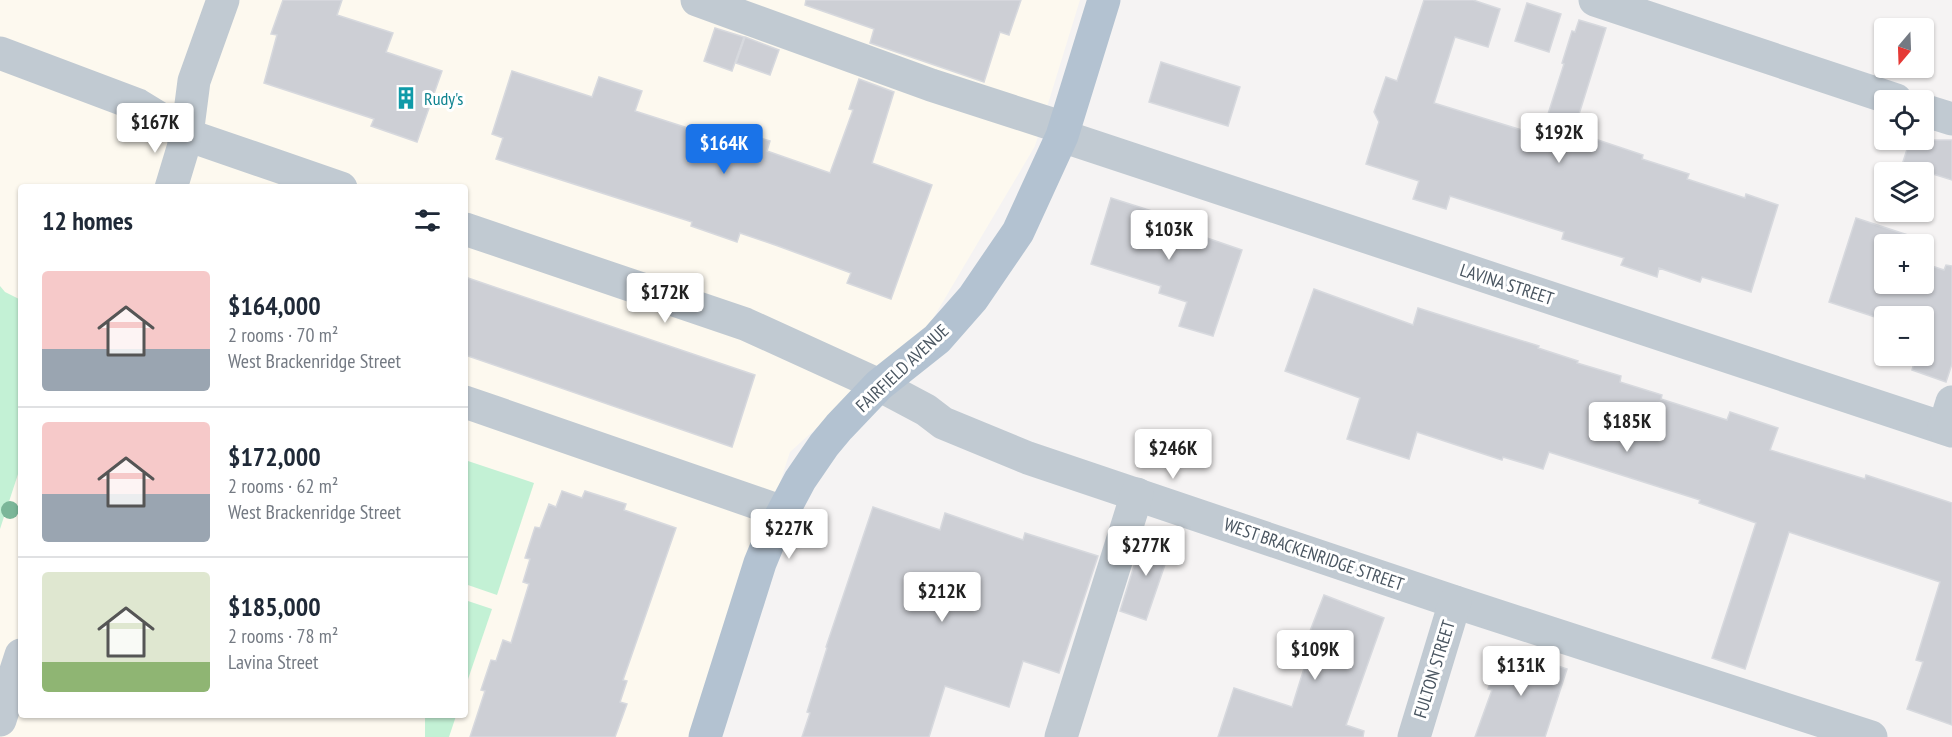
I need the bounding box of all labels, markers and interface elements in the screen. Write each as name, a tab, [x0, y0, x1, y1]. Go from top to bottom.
north arrow	[1874, 18, 1934, 78]
map controls	[1874, 18, 1934, 366]
building icon: Rudy's	[393, 85, 419, 111]
place label: Rudy's	[424, 87, 463, 110]
button: locate	[1874, 90, 1934, 150]
pin: $167K	[113, 103, 197, 154]
text: $167K	[131, 109, 179, 135]
pin: $192K	[1517, 113, 1601, 164]
text: $192K	[1535, 119, 1583, 145]
pin: $164K	[682, 124, 766, 175]
text: $164K	[700, 130, 748, 156]
button: layers	[1874, 162, 1934, 222]
text: 12 homes	[42, 204, 133, 237]
icon: filters	[411, 204, 444, 237]
pin: $103K	[1127, 210, 1211, 261]
text: $103K	[1145, 216, 1193, 242]
button: +	[1874, 234, 1934, 294]
street label: LAVINA STREET	[1457, 258, 1557, 310]
pin: $172K	[623, 273, 707, 324]
text: $172K	[641, 279, 689, 305]
text: $164,000	[228, 289, 321, 322]
icon: home	[90, 295, 162, 367]
button: −	[1874, 306, 1934, 366]
street label: FAIRFIELD AVENUE	[851, 319, 953, 417]
text: 2 rooms · 70 m²	[228, 322, 338, 348]
text: West Brackenridge Street	[228, 348, 401, 374]
pin: $185K	[1585, 402, 1669, 453]
text: $185K	[1603, 408, 1651, 434]
pin: $246K	[1131, 429, 1215, 480]
text: $246K	[1149, 435, 1197, 461]
text: $172,000	[228, 440, 321, 473]
icon: home	[90, 446, 162, 518]
text: 2 rooms · 62 m²	[228, 473, 338, 499]
text: West Brackenridge Street	[228, 499, 401, 525]
pin: $227K	[747, 509, 831, 560]
street label: WEST BRACKENRIDGE STREET	[1221, 512, 1407, 596]
text: $227K	[765, 515, 813, 541]
pin: $277K	[1104, 526, 1188, 577]
text: $277K	[1122, 532, 1170, 558]
pin: $212K	[900, 572, 984, 623]
text: $212K	[918, 578, 966, 604]
text: $185,000	[228, 590, 321, 623]
icon: home	[90, 596, 162, 668]
street label: FULTON STREET	[1408, 617, 1460, 721]
text: 2 rooms · 78 m²	[228, 623, 338, 649]
pin: $109K	[1273, 630, 1357, 681]
text: $109K	[1291, 636, 1339, 662]
pin: $131K	[1479, 646, 1563, 697]
text: Lavina Street	[228, 649, 319, 675]
text: $131K	[1497, 652, 1545, 678]

